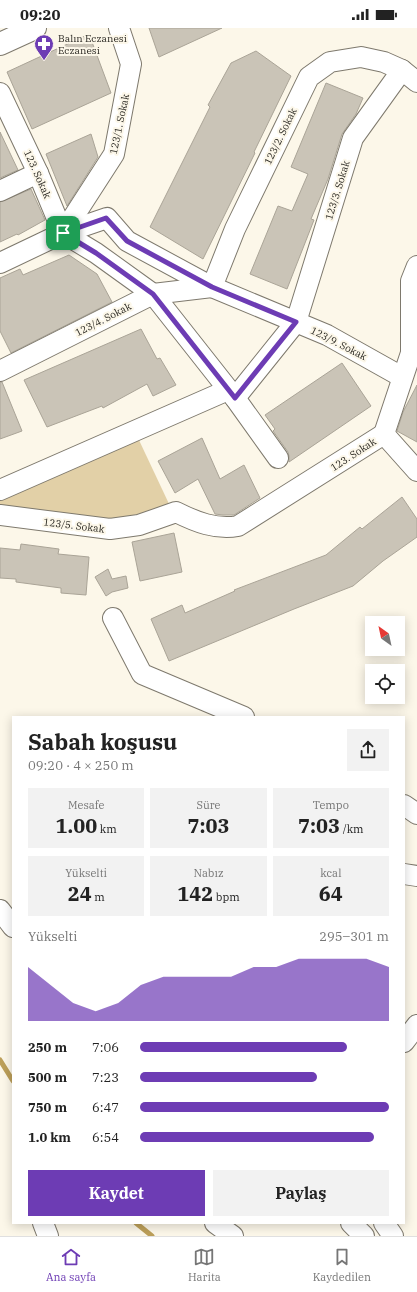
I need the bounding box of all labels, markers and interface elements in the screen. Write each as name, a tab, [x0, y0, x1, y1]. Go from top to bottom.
text: 09:20	[20, 5, 61, 24]
place label: Balın Eczanesi Eczanesi	[58, 32, 127, 57]
pharmacy icon: Balın Eczanesi Eczanesi	[33, 33, 55, 61]
street label: 123/1. Sokak	[107, 93, 132, 155]
street label: 123/2. Sokak	[261, 106, 300, 167]
street label: 123. Sokak	[21, 148, 54, 201]
street label: 123/3. Sokak	[322, 159, 353, 221]
pin	[46, 216, 80, 250]
icon: arrive	[52, 222, 74, 244]
street label: 123/4. Sokak	[73, 300, 134, 339]
street label: 123/9. Sokak	[309, 324, 369, 363]
street label: 123. Sokak	[328, 435, 379, 474]
street label: 123/5. Sokak	[43, 515, 105, 536]
north arrow	[365, 616, 405, 656]
map controls	[365, 616, 405, 704]
button: locate	[365, 664, 405, 704]
text: Sabah koşusu	[28, 727, 177, 756]
button: share	[347, 729, 389, 771]
text: 09:20 · 4 × 250 m	[28, 757, 134, 774]
text: Mesafe	[68, 798, 104, 812]
text: Süre	[196, 798, 221, 812]
text: Tempo	[313, 798, 349, 812]
text: 1.00	[56, 812, 97, 839]
text: 7:03	[187, 812, 230, 839]
text: 7:03	[298, 812, 340, 839]
text: km	[97, 822, 117, 836]
text: /km	[340, 822, 364, 836]
text: Yükselti	[65, 866, 107, 880]
text: Nabız	[193, 866, 224, 880]
text: kcal	[320, 866, 341, 880]
text: 24	[68, 880, 92, 907]
text: 142	[177, 880, 213, 907]
text: 64	[319, 880, 343, 907]
text: m	[92, 890, 105, 904]
text: bpm	[213, 890, 240, 904]
text: Yükselti	[28, 928, 77, 945]
text: 295–301 m	[319, 928, 389, 945]
text: 250 m	[28, 1039, 67, 1056]
text: 7:06	[92, 1039, 119, 1056]
text: 500 m	[28, 1069, 67, 1086]
text: 7:23	[92, 1069, 119, 1086]
text: 750 m	[28, 1099, 67, 1116]
text: 6:47	[92, 1099, 119, 1116]
text: 1.0 km	[28, 1129, 71, 1146]
text: 6:54	[92, 1129, 119, 1146]
button: Kaydet	[28, 1170, 205, 1216]
button: Paylaş	[213, 1170, 389, 1216]
tab: Ana sayfa	[46, 1246, 96, 1284]
tab: Harita	[188, 1246, 221, 1284]
tab: Kaydedilen	[313, 1246, 371, 1284]

